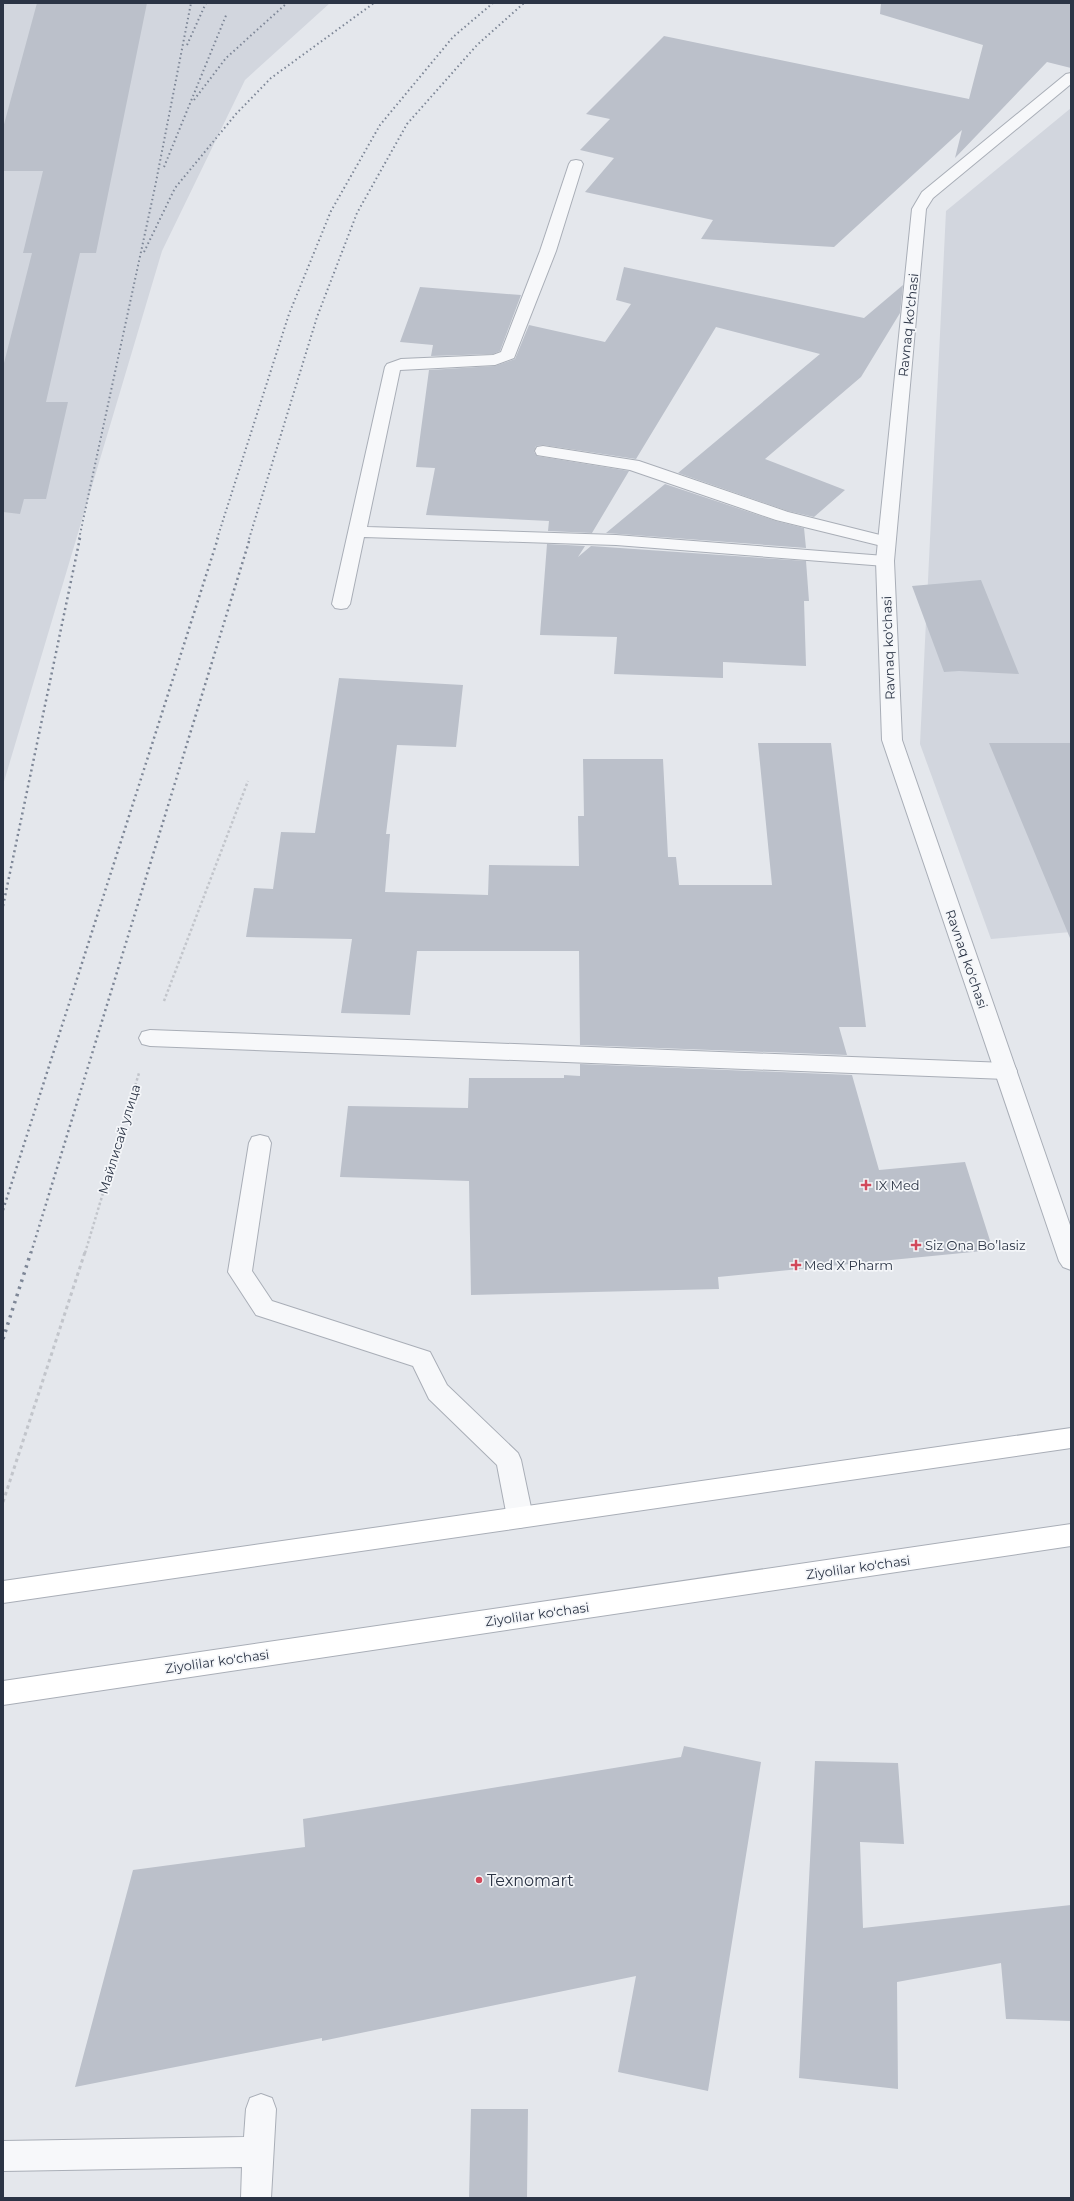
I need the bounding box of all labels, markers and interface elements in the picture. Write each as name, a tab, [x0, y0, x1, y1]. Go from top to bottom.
street label: Ravnaq ko'chasi	[895, 272, 921, 378]
street label: Ravnaq ko'chasi	[878, 596, 898, 700]
street label: Ravnaq ko'chasi	[943, 907, 991, 1011]
street label: Майлисай улица	[95, 1082, 143, 1196]
place label: IX Med	[875, 1177, 920, 1193]
marker: IX Med	[860, 1179, 872, 1191]
place label: Siz Ona Bo’lasiz	[925, 1237, 1026, 1253]
marker: Siz Ona Bo’lasiz	[910, 1239, 922, 1251]
place label: Med X Pharm	[804, 1257, 893, 1273]
marker: Med X Pharm	[791, 1260, 801, 1270]
street label: Ziyolilar ko'chasi	[805, 1552, 911, 1582]
street label: Ziyolilar ko'chasi	[484, 1599, 590, 1629]
street label: Ziyolilar ko'chasi	[164, 1646, 270, 1676]
place label: Texnomart	[487, 1871, 574, 1890]
marker: Texnomart	[474, 1875, 484, 1885]

